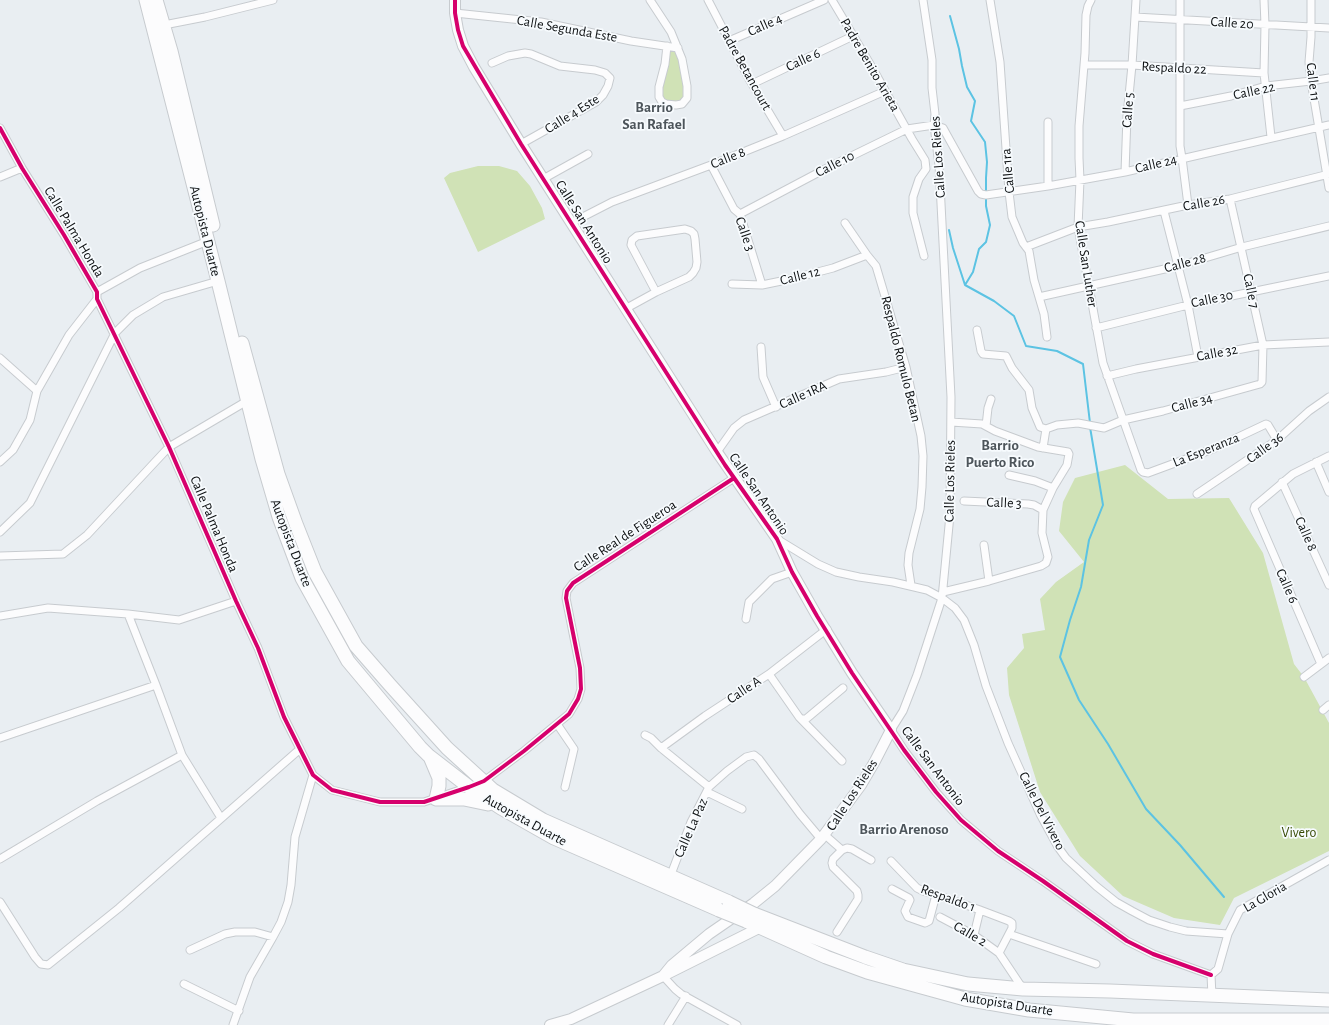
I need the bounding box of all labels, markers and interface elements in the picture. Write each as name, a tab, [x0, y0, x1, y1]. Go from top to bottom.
street label: Calle 4	[745, 10, 785, 40]
street label: Calle Segunda Este	[515, 12, 619, 46]
street label: Calle 20	[1210, 13, 1254, 33]
street label: Padre Benito Arieta	[836, 15, 904, 115]
street label: Padre Betancourt	[715, 23, 775, 113]
street label: Calle 6	[783, 45, 823, 75]
street label: Respaldo 22	[1141, 58, 1207, 78]
street label: Calle 11	[1302, 62, 1324, 102]
street label: Calle 22	[1232, 78, 1276, 104]
street label: Calle 4 Este	[542, 91, 602, 137]
street label: Calle 5	[1118, 92, 1138, 128]
district label: Barrio San Rafael	[622, 98, 686, 133]
street label: Calle Los Rieles	[927, 115, 949, 199]
street label: Calle 8	[708, 143, 748, 173]
street label: Calle 10	[813, 147, 857, 181]
street label: Calle 1ra	[998, 148, 1018, 194]
street label: Calle 24	[1133, 151, 1179, 177]
street label: Calle San Antonio	[552, 177, 616, 267]
street label: Calle Palma Honda	[40, 183, 108, 281]
street label: Autopista Duarte	[186, 184, 224, 278]
street label: Calle 26	[1182, 191, 1226, 215]
street label: Calle 3	[731, 215, 759, 253]
street label: Calle San Luther	[1071, 220, 1101, 308]
street label: Calle 28	[1162, 249, 1208, 277]
street label: Calle 12	[778, 263, 822, 289]
street label: Calle 7	[1239, 272, 1263, 310]
street label: Calle 30	[1189, 286, 1235, 312]
street label: Respaldo Romulo Betan	[877, 294, 925, 424]
street label: Calle 32	[1195, 341, 1239, 365]
street label: Calle 1RA	[777, 377, 829, 413]
street label: Calle 34	[1170, 389, 1214, 417]
street label: La Esperanza	[1170, 429, 1242, 471]
street label: Calle 36	[1243, 429, 1287, 467]
district label: Barrio Puerto Rico	[966, 436, 1034, 471]
street label: Calle Los Rieles	[941, 440, 959, 522]
street label: Calle San Antonio	[725, 450, 793, 538]
street label: Calle Palma Honda	[186, 473, 242, 575]
street label: Calle 3	[986, 494, 1022, 512]
street label: Autopista Duarte	[267, 497, 315, 589]
street label: Calle Real de Figueroa	[570, 497, 680, 575]
street label: Calle 8	[1291, 514, 1321, 554]
street label: Calle 6	[1272, 566, 1302, 606]
street label: Calle A	[724, 673, 764, 707]
street label: Calle San Antonio	[898, 723, 968, 809]
street label: Calle Los Rieles	[823, 756, 881, 834]
street label: Calle Del Vivero	[1015, 769, 1069, 853]
street label: Autopista Duarte	[480, 790, 570, 850]
street label: Calle La Paz	[670, 796, 712, 860]
district label: Barrio Arenoso	[859, 820, 949, 838]
park label: Vivero	[1282, 825, 1316, 841]
street label: La Gloria	[1240, 878, 1290, 916]
street label: Respaldo 1	[918, 880, 978, 916]
street label: Calle 2	[950, 918, 990, 950]
street label: Autopista Duarte	[960, 988, 1054, 1020]

